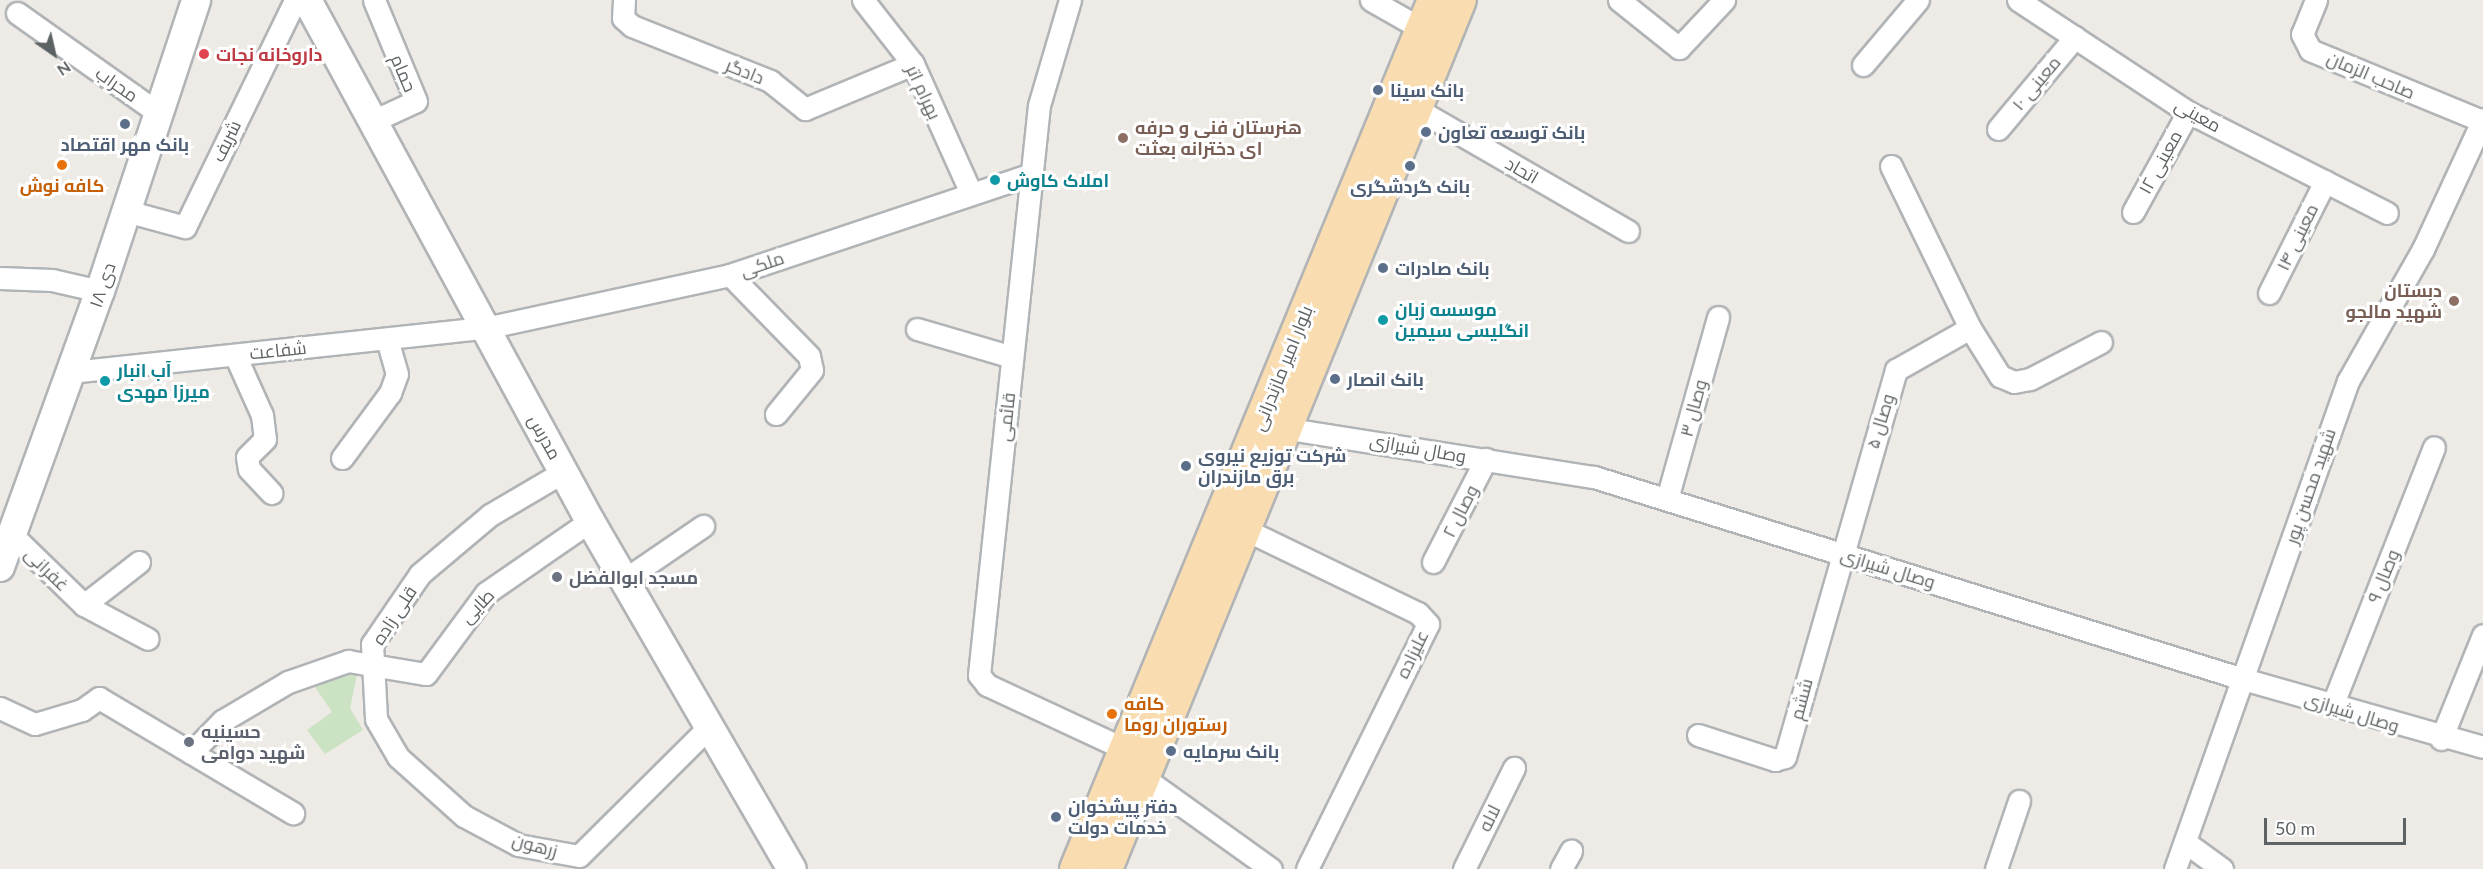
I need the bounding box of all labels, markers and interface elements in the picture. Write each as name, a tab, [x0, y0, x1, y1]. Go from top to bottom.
north arrow	[24, 24, 84, 84]
place label: داروخانه نجات	[216, 43, 322, 65]
marker: داروخانه نجات	[197, 47, 211, 61]
street label: صاحب الزمان	[2324, 47, 2418, 103]
street label: حمام	[386, 51, 422, 95]
street label: معینی ۱۰	[2007, 51, 2065, 115]
street label: دادگر	[723, 54, 767, 88]
text: N	[54, 58, 75, 81]
street label: بهرام اتر	[902, 61, 946, 123]
street label: محراب	[92, 62, 142, 106]
place label: بانک سینا	[1390, 79, 1464, 101]
marker: بانک سینا	[1371, 83, 1385, 97]
street label: معینی	[2171, 94, 2225, 136]
marker: بانک مهر اقتصاد	[118, 117, 132, 131]
street label: شریف	[207, 117, 245, 165]
place label: هنرستان فنی و حرفه ای دخترانه بعثت	[1135, 117, 1302, 160]
place label: بانک توسعه تعاون	[1438, 121, 1585, 143]
marker: بانک توسعه تعاون	[1419, 125, 1433, 139]
street label: معینی ۱۲	[2134, 127, 2186, 197]
marker: هنرستان فنی و حرفه ای دخترانه بعثت	[1116, 131, 1130, 145]
place label: بانک مهر اقتصاد	[61, 133, 189, 155]
street label: اتحاد	[1502, 152, 1542, 188]
marker: کافه نوش	[55, 158, 69, 172]
marker: بانک گردشگری	[1403, 159, 1417, 173]
place label: املاک کاوش	[1007, 169, 1109, 191]
marker: املاک کاوش	[988, 173, 1002, 187]
place label: کافه نوش	[20, 174, 104, 196]
place label: بانک گردشگری	[1350, 175, 1470, 197]
street label: معینی ۱۴	[2272, 200, 2322, 274]
street label: ملکی	[737, 246, 787, 282]
place label: بانک صادرات	[1395, 257, 1490, 279]
street label: ۱۸ دی	[84, 260, 120, 310]
marker: بانک صادرات	[1376, 261, 1390, 275]
place label: دبستان شهید مالجو	[2345, 280, 2442, 322]
marker: دبستان شهید مالجو	[2447, 294, 2461, 308]
place label: موسسه زبان انگلیسی سیمین	[1395, 299, 1529, 342]
street label: بلوار امیر مازندرانی	[1247, 302, 1317, 434]
marker: موسسه زبان انگلیسی سیمین	[1376, 313, 1390, 327]
street label: شفاعت	[248, 336, 308, 364]
place label: آب انبار میرزا مهدی	[117, 360, 210, 403]
place label: بانک انصار	[1347, 368, 1424, 390]
marker: بانک انصار	[1328, 372, 1342, 386]
marker: آب انبار میرزا مهدی	[98, 374, 112, 388]
street label: وصال ۳	[1675, 377, 1711, 439]
street label: قائمی	[993, 391, 1019, 443]
street label: وصال ۵	[1861, 391, 1899, 451]
street label: مدرس	[524, 411, 566, 463]
street label: شهید محسن پور	[2280, 425, 2340, 547]
street label: وصال شیرازی	[1368, 429, 1468, 467]
place label: شرکت توزیع نیروی برق مازندران	[1198, 445, 1346, 488]
marker: شرکت توزیع نیروی برق مازندران	[1179, 459, 1193, 473]
street label: وصال ۲	[1438, 481, 1482, 541]
street label: غفرانی	[20, 543, 74, 595]
street label: وصال شیرازی	[1838, 543, 1938, 593]
street label: وصال ۹	[2363, 546, 2403, 606]
place label: مسجد ابوالفضل	[569, 566, 698, 588]
marker: مسجد ابوالفضل	[550, 570, 564, 584]
street label: قلی زاده	[367, 582, 421, 648]
street label: طایی	[456, 584, 498, 628]
street label: علیزاده	[1391, 626, 1433, 682]
street label: ششم	[1785, 676, 1817, 722]
street label: وصال شیرازی	[2302, 687, 2402, 737]
place label: کافه رستوران روما	[1124, 693, 1227, 736]
marker: کافه رستوران روما	[1105, 707, 1119, 721]
place label: حسینیه شهید دوامی	[201, 721, 305, 764]
marker: حسینیه شهید دوامی	[182, 735, 196, 749]
place label: بانک سرمایه	[1183, 740, 1279, 762]
marker: بانک سرمایه	[1164, 744, 1178, 758]
place label: دفتر پیشخوان خدمات دولت	[1068, 796, 1177, 838]
street label: لاله	[1473, 801, 1505, 835]
scale bar	[2267, 806, 2410, 844]
marker: دفتر پیشخوان خدمات دولت	[1049, 810, 1063, 824]
text: 50 m	[2275, 817, 2315, 839]
street label: زرهون	[510, 829, 560, 861]

